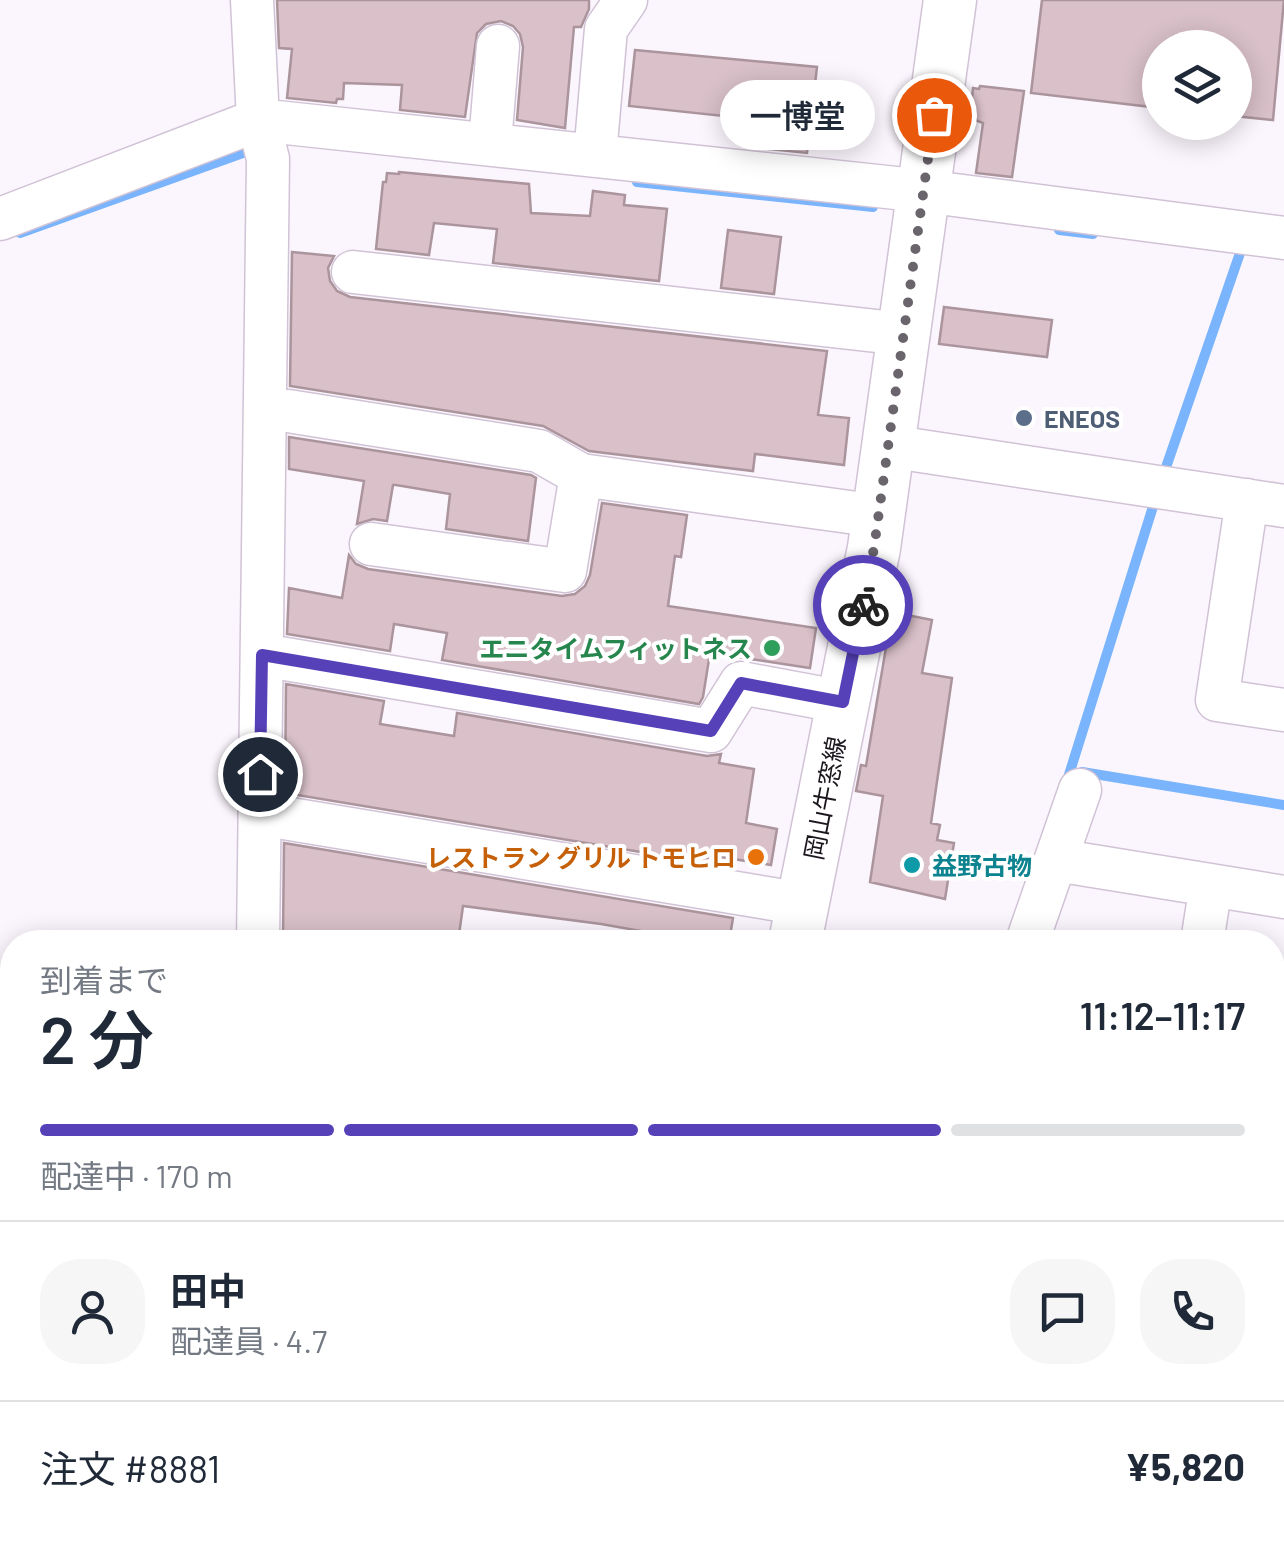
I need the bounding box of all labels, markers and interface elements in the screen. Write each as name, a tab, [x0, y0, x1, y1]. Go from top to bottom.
map controls	[1142, 30, 1252, 140]
button: layers	[1142, 30, 1252, 140]
pin	[892, 73, 977, 158]
callout: 一博堂	[719, 80, 874, 150]
icon: bag	[907, 88, 962, 143]
text: 一博堂	[749, 96, 846, 134]
place label: ENEOS	[1044, 403, 1120, 433]
marker: ENEOS	[1013, 407, 1035, 429]
courier	[813, 555, 913, 655]
icon: bike	[836, 578, 891, 633]
place label: エニタイムフィットネス	[479, 633, 752, 663]
marker: エニタイムフィットネス	[761, 637, 783, 659]
pin	[218, 732, 303, 817]
street label: 岡山牛窓線	[797, 734, 851, 862]
icon: home	[233, 747, 288, 802]
place label: レストラン グリル トモヒロ	[426, 842, 736, 872]
marker: レストラン グリル トモヒロ	[745, 846, 767, 868]
place label: 益野古物	[932, 850, 1032, 880]
marker: 益野古物	[901, 854, 923, 876]
text: 到着まで	[40, 960, 168, 998]
text: 11:12–11:17	[1080, 992, 1245, 1038]
text: 2 分	[40, 999, 154, 1077]
text: 配達中 · 170 m	[40, 1156, 233, 1194]
button: person	[40, 1259, 145, 1364]
button: chat	[1010, 1259, 1115, 1364]
button: phone	[1140, 1259, 1245, 1364]
text: 田中	[170, 1267, 246, 1313]
text: 配達員 · 4.7	[170, 1321, 327, 1359]
text: ¥5,820	[1125, 1443, 1245, 1489]
text: 注文 #8881	[40, 1445, 220, 1491]

